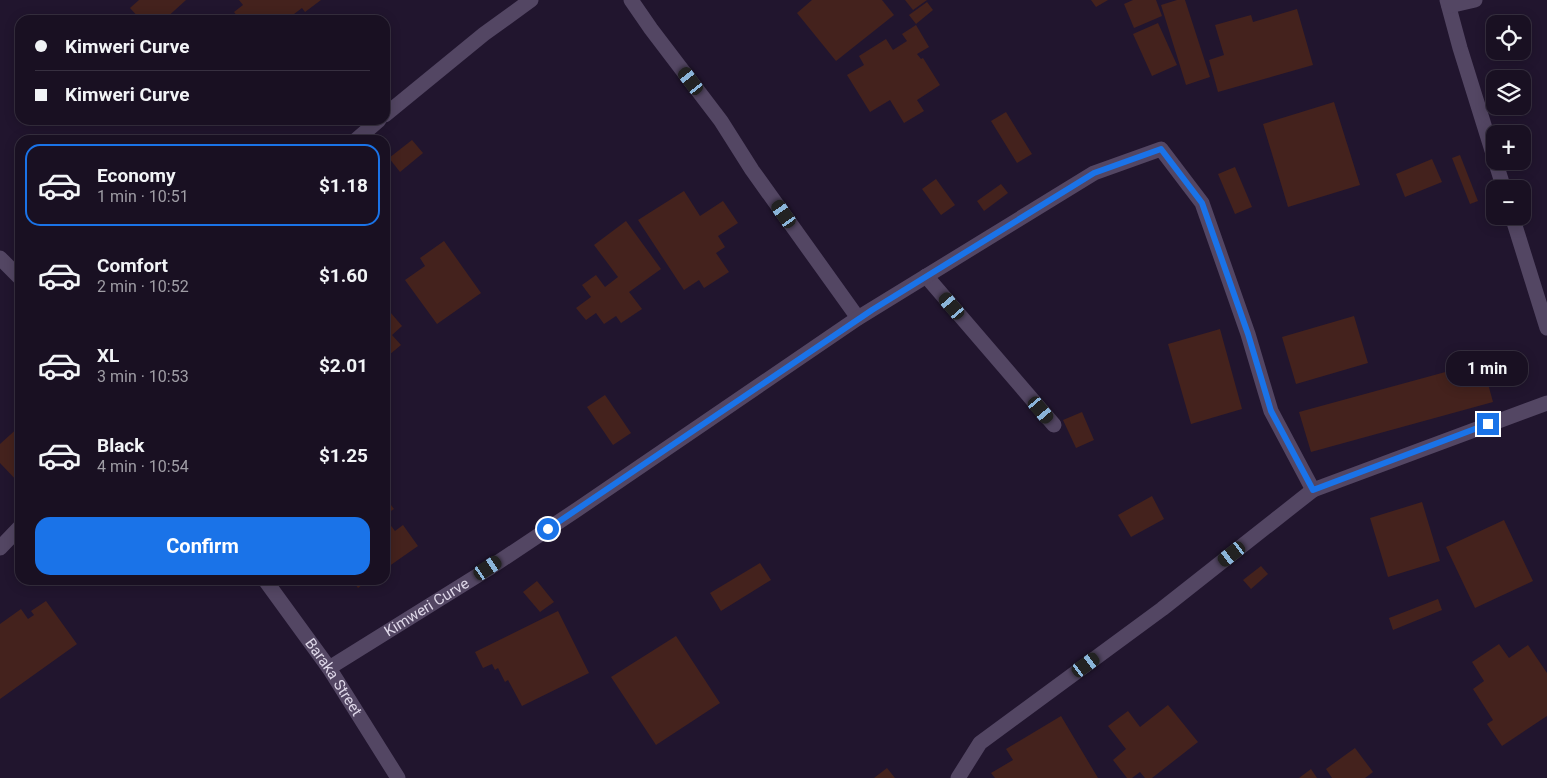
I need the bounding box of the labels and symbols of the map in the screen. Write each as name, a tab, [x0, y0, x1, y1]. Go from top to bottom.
car	[675, 65, 706, 97]
car	[769, 197, 798, 231]
car	[936, 290, 967, 322]
callout: 1 min	[1447, 352, 1529, 386]
car	[1025, 394, 1056, 426]
route end	[1477, 413, 1499, 435]
route start	[537, 518, 559, 540]
car	[1215, 539, 1248, 569]
car	[471, 553, 504, 583]
street label: Kimweri Curve	[381, 574, 472, 640]
street label: Baraka Street	[301, 635, 366, 719]
car	[1069, 650, 1102, 680]

